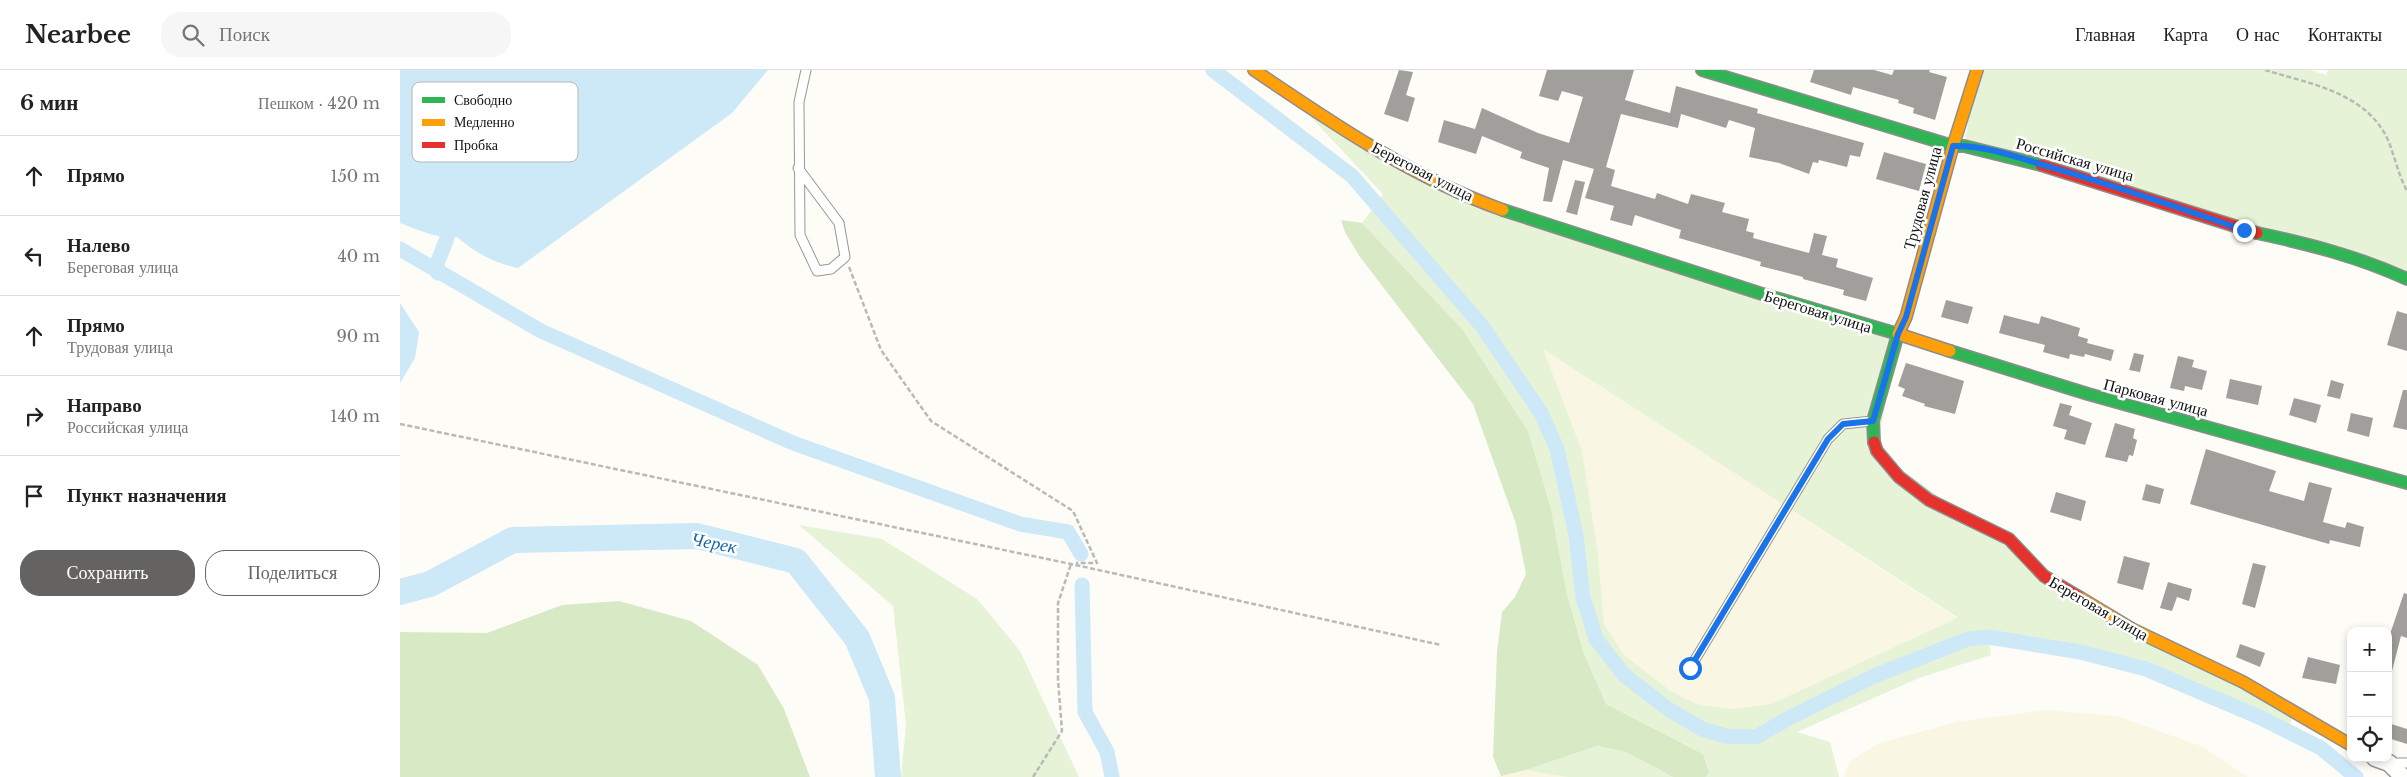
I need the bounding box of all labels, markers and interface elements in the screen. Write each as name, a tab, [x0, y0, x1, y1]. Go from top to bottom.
search box	[161, 12, 511, 57]
text: Nearbee	[25, 20, 131, 49]
icon: search	[179, 21, 207, 49]
text: Поиск	[219, 23, 270, 46]
text: Главная	[2075, 24, 2135, 46]
text: Карта	[2163, 24, 2208, 46]
text: О нас	[2236, 24, 2280, 46]
text: Контакты	[2308, 24, 2382, 46]
legend	[412, 82, 578, 162]
text: 6 мин	[20, 90, 78, 116]
text: Свободно	[454, 91, 512, 109]
text: Пешком · 420 m	[258, 93, 380, 113]
text: Медленно	[454, 113, 515, 131]
street label: Российская улица	[2014, 133, 2136, 185]
text: Пробка	[454, 136, 499, 154]
street label: Береговая улица	[1369, 137, 1477, 205]
street label: Трудовая улица	[1899, 144, 1945, 252]
icon: ahead	[20, 162, 48, 190]
text: Прямо	[67, 164, 125, 187]
text: 150 m	[331, 166, 380, 186]
route end	[2233, 219, 2256, 242]
text: Налево	[67, 234, 130, 257]
icon: left	[20, 242, 48, 270]
text: 40 m	[337, 246, 380, 266]
text: Береговая улица	[67, 257, 178, 277]
street label: Береговая улица	[1762, 285, 1874, 337]
text: Прямо	[67, 314, 125, 337]
icon: ahead	[20, 322, 48, 350]
text: 90 m	[337, 326, 380, 346]
text: Трудовая улица	[67, 337, 173, 357]
street label: Парковая улица	[2101, 373, 2211, 421]
text: Направо	[67, 394, 142, 417]
icon: right	[20, 402, 48, 430]
text: 140 m	[330, 406, 380, 426]
text: Российская улица	[67, 417, 188, 437]
icon: arrive	[20, 482, 48, 510]
text: Пункт назначения	[67, 484, 227, 507]
water label: Черек	[689, 528, 739, 558]
button: Сохранить	[20, 550, 195, 596]
button: Поделиться	[205, 550, 380, 596]
street label: Береговая улица	[2046, 571, 2152, 645]
map controls	[2347, 627, 2392, 762]
button: +	[2347, 627, 2392, 672]
route start	[1679, 657, 1702, 680]
button: −	[2347, 672, 2392, 717]
button: locate	[2347, 717, 2392, 762]

